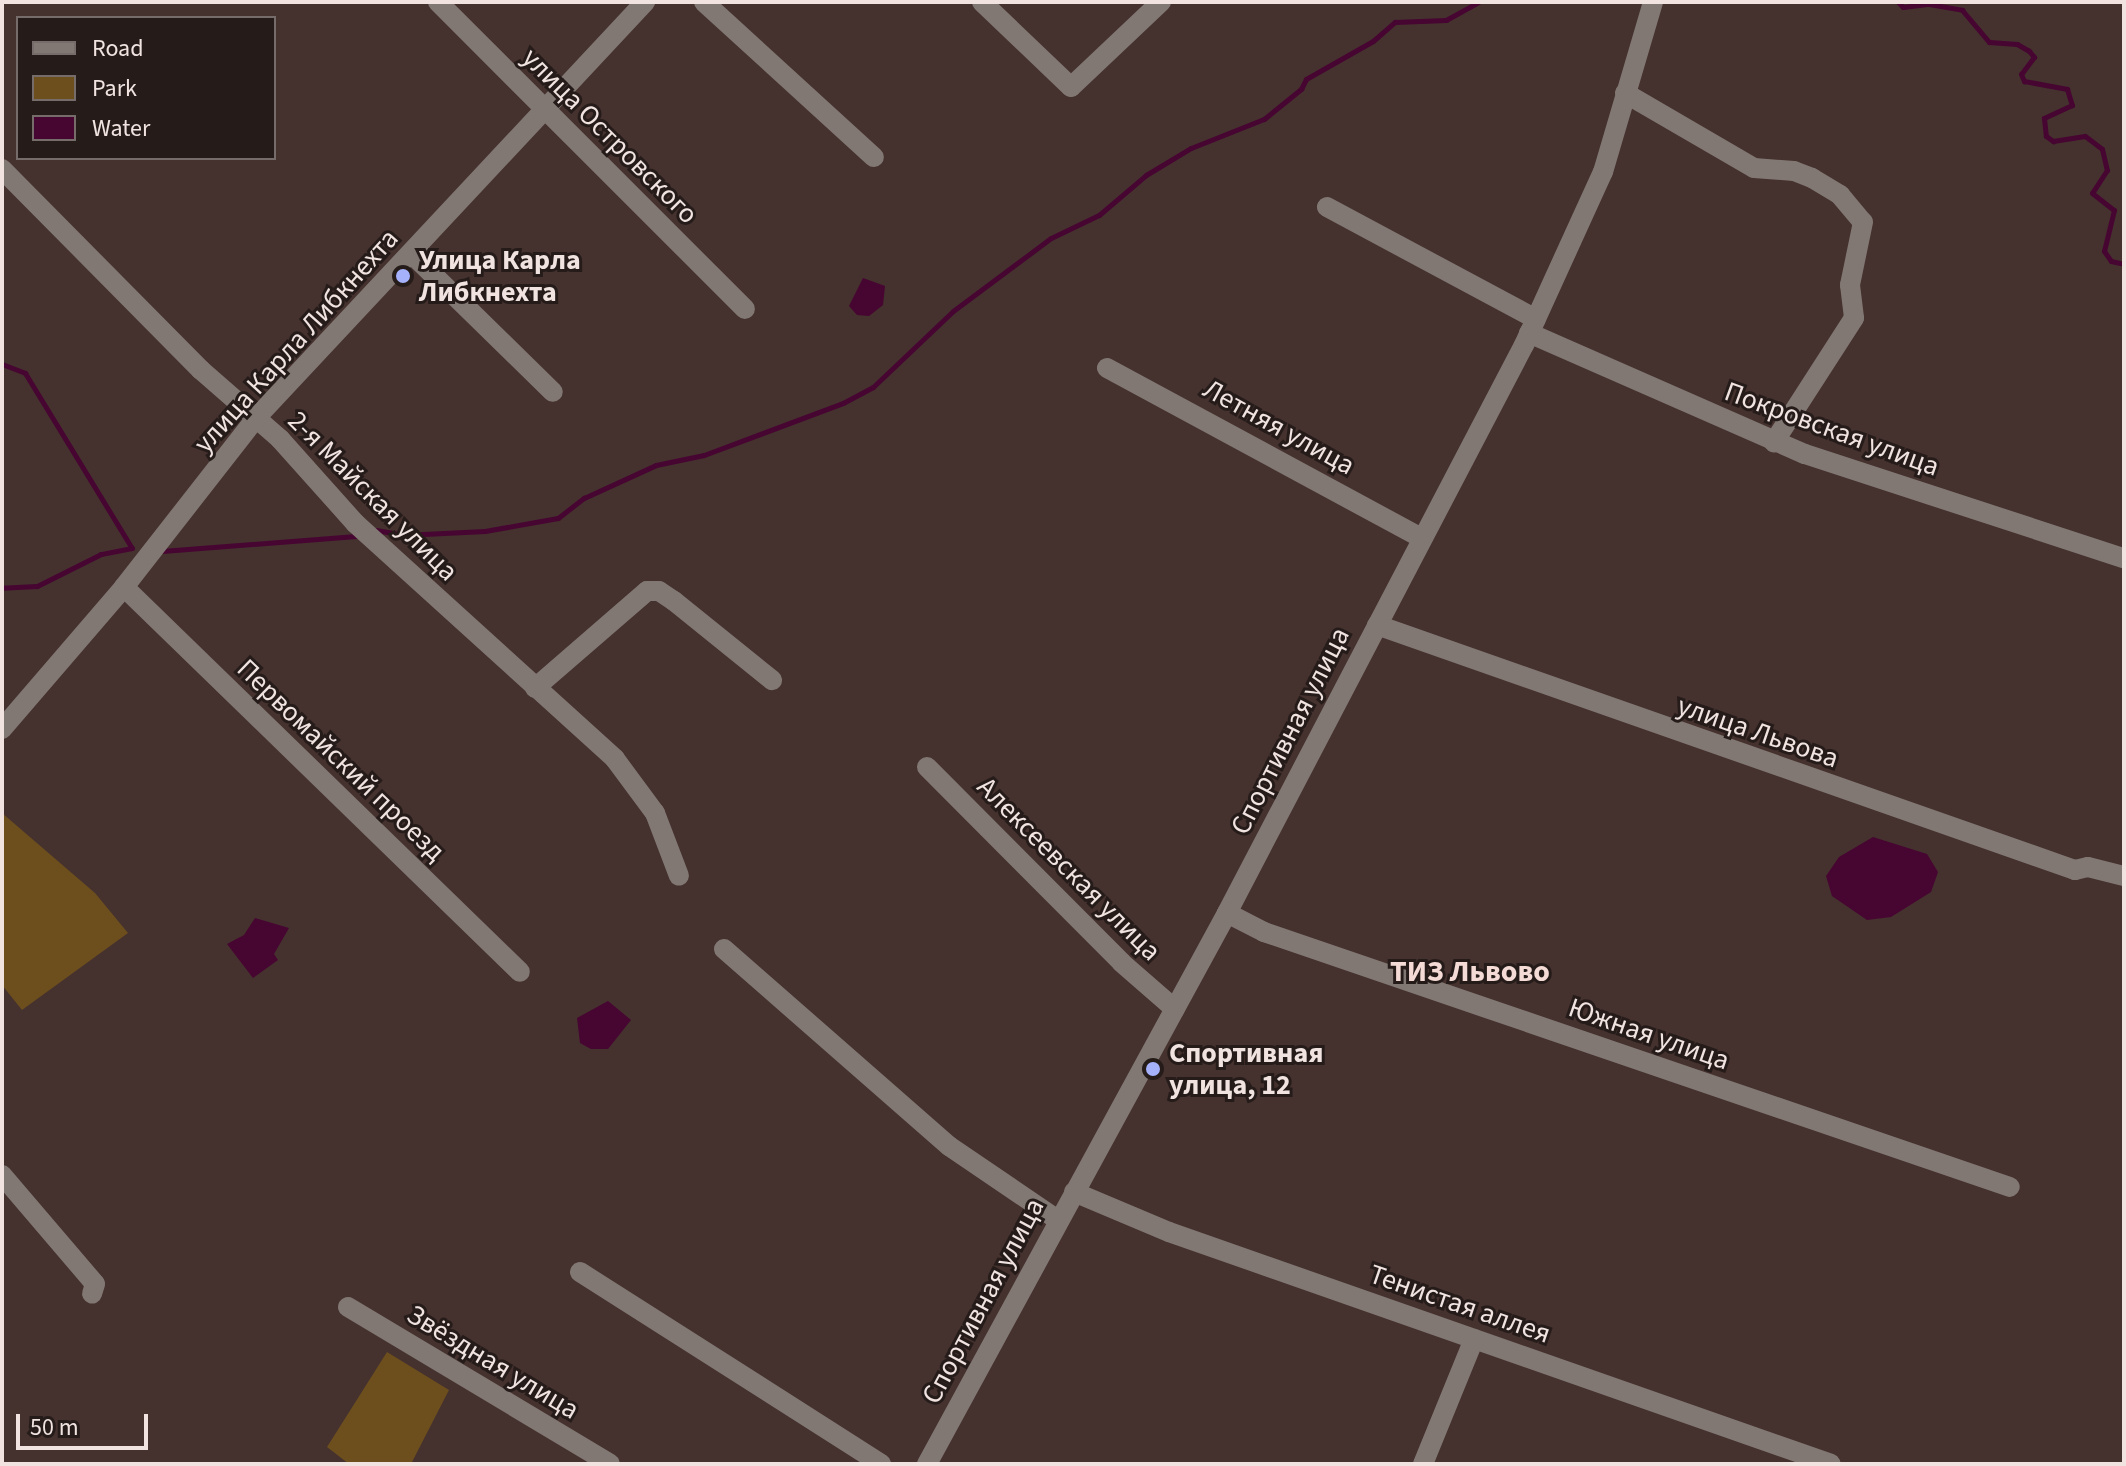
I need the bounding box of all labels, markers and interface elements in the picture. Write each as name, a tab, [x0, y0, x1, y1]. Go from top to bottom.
legend	[16, 16, 276, 160]
text: Road	[92, 31, 144, 66]
street label: улица Островского	[515, 41, 705, 231]
text: Park	[92, 71, 137, 106]
text: Water	[92, 111, 150, 146]
street label: улица Карла Либкнехта	[187, 222, 405, 460]
place label: Улица Карла Либкнехта	[419, 243, 581, 309]
marker: Улица Карла Либкнехта	[394, 267, 412, 285]
street label: Летняя улица	[1198, 372, 1360, 482]
street label: Покровская улица	[1720, 375, 1944, 483]
street label: 2-я Майская улица	[281, 404, 465, 588]
street label: Спортивная улица	[1223, 622, 1357, 840]
street label: Первомайский проезд	[230, 652, 452, 868]
street label: улица Львова	[1673, 689, 1843, 775]
street label: Алексеевская улица	[970, 770, 1168, 968]
district label: ТИЗ Львово	[1390, 954, 1550, 990]
street label: Южная улица	[1564, 991, 1734, 1077]
place label: Спортивная улица, 12	[1169, 1036, 1323, 1102]
marker: Спортивная улица, 12	[1144, 1060, 1162, 1078]
street label: Спортивная улица	[915, 1193, 1051, 1409]
street label: Тенистая аллея	[1365, 1257, 1555, 1351]
street label: Звёздная улица	[401, 1298, 585, 1426]
scale bar	[20, 1398, 152, 1448]
text: 50 m	[30, 1410, 79, 1445]

